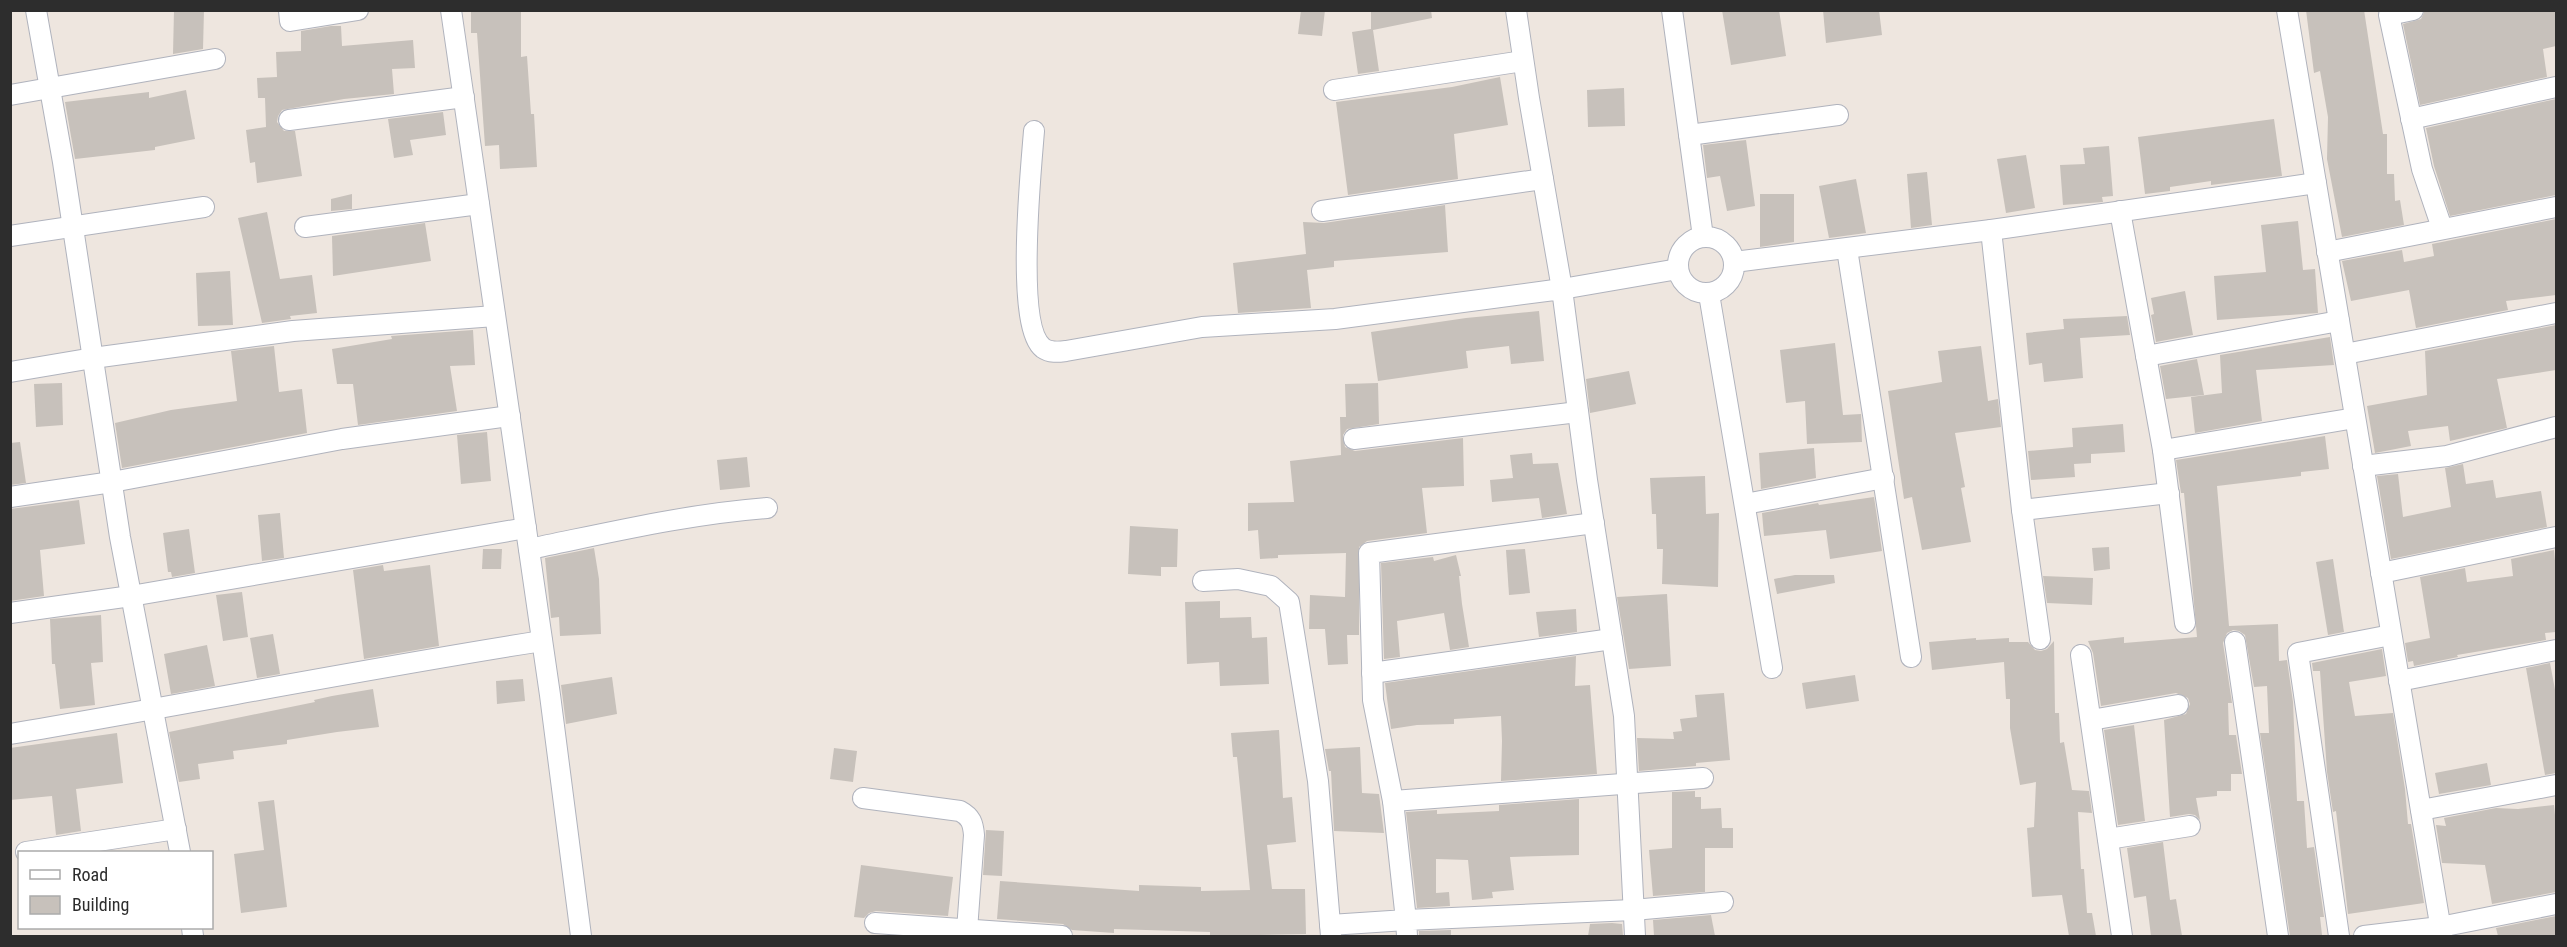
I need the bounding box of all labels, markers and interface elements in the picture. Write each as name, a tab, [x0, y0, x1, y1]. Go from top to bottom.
legend	[18, 851, 213, 929]
text: Road	[72, 864, 108, 885]
text: Building	[72, 894, 129, 915]

